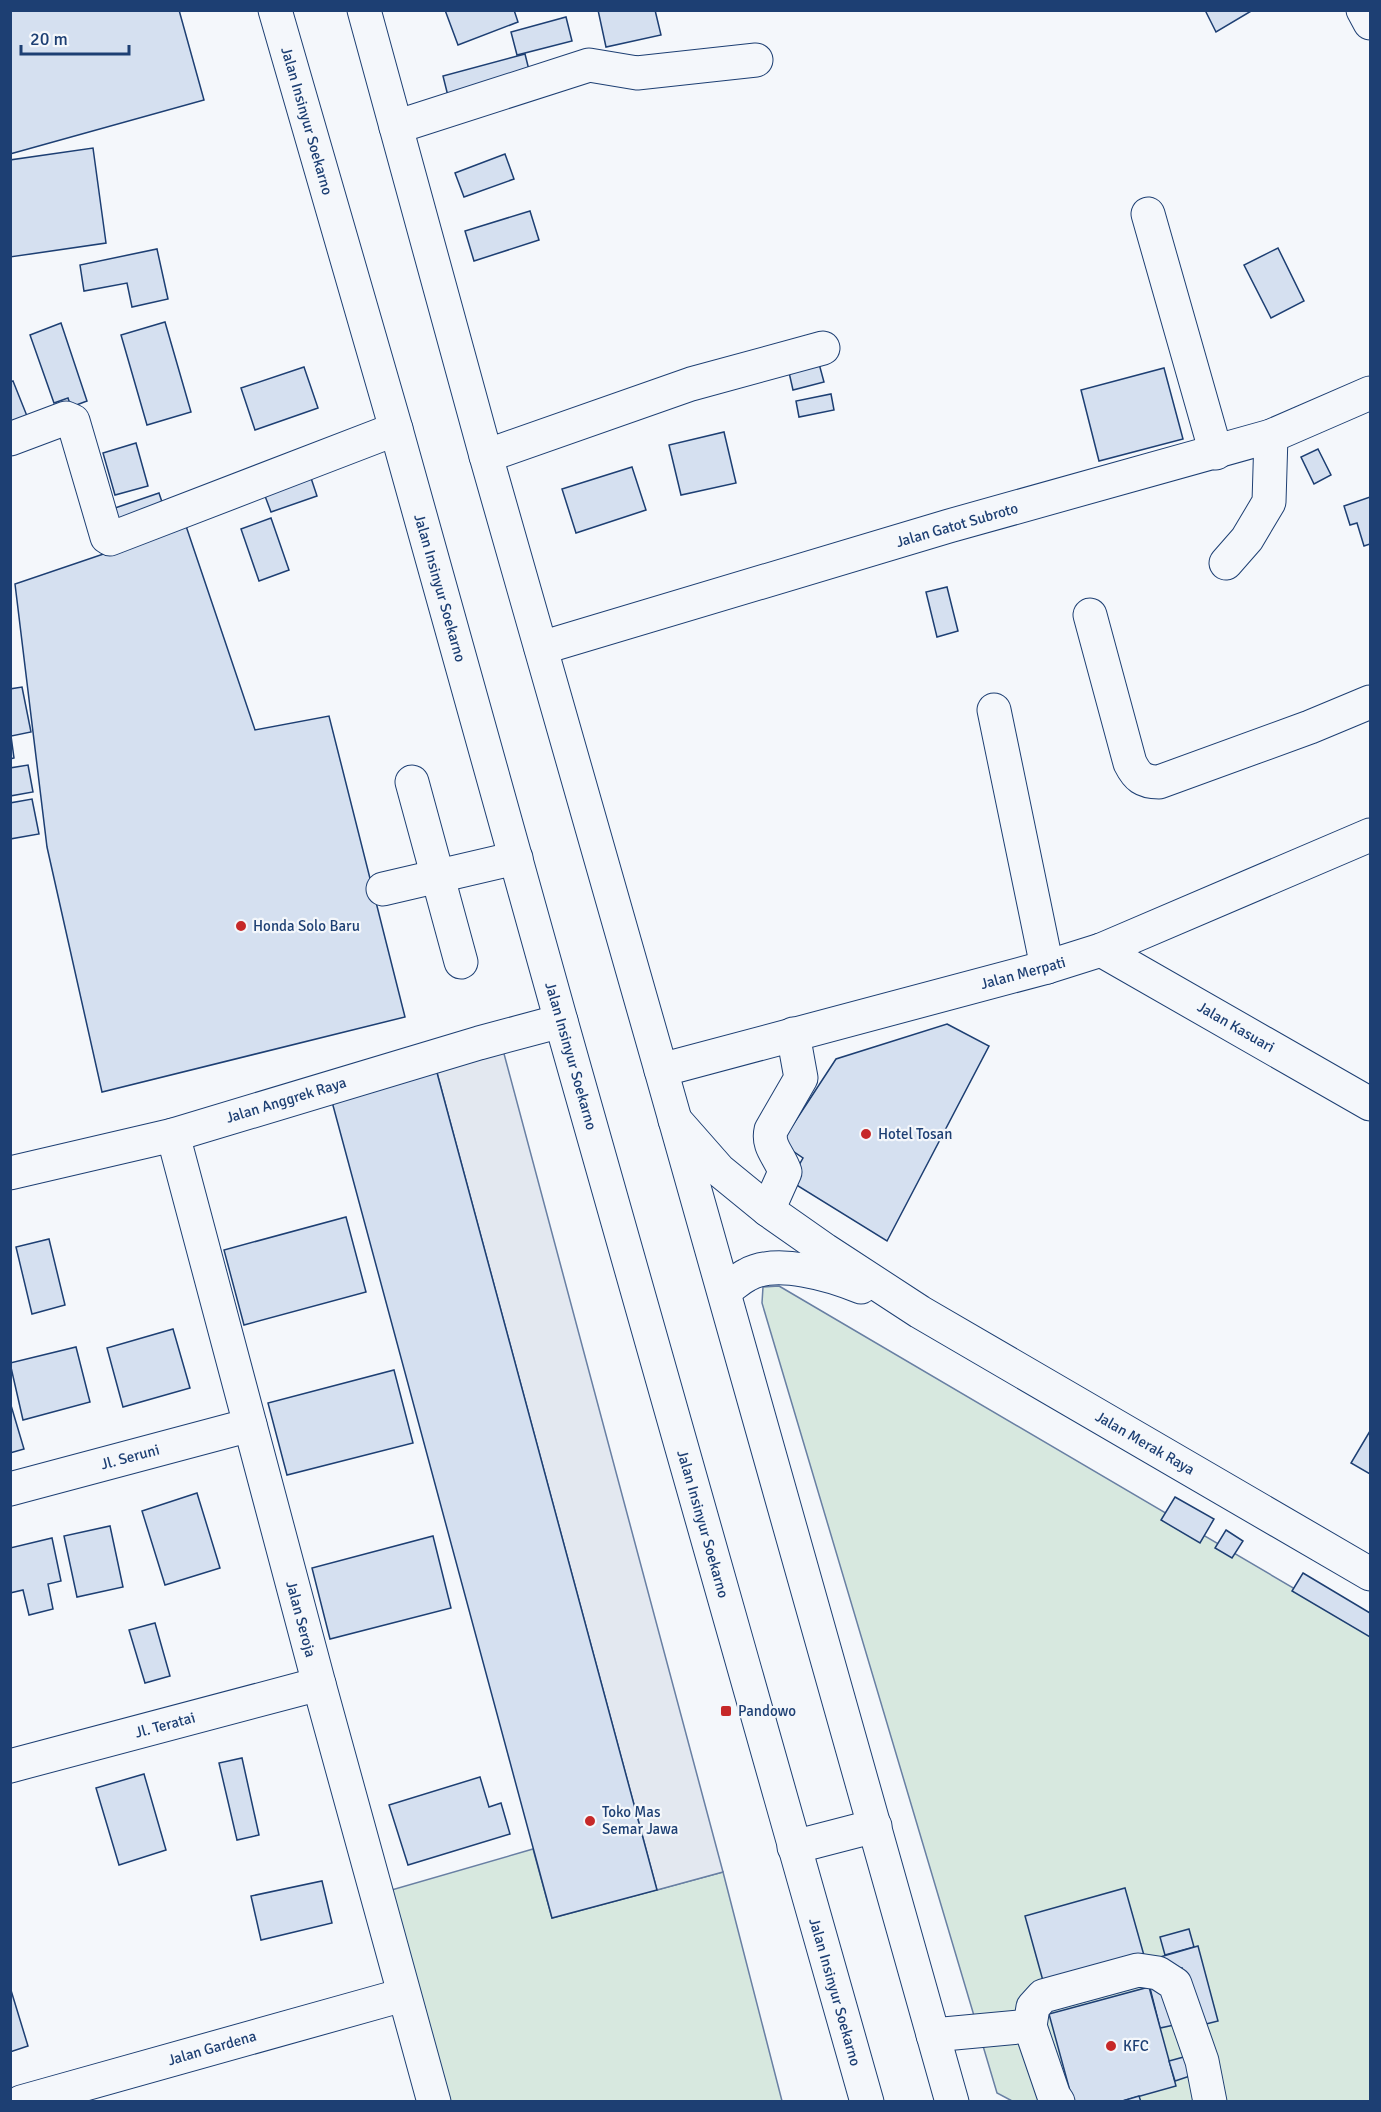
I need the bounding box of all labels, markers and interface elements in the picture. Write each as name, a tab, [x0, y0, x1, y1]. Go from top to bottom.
scale bar	[21, 18, 129, 56]
text: 20 m	[30, 28, 68, 50]
street label: Jalan Insinyur Soekarno	[277, 45, 337, 197]
street label: Jalan Gatot Subroto	[894, 499, 1020, 551]
street label: Jalan Insinyur Soekarno	[410, 512, 470, 664]
place label: Honda Solo Baru	[253, 917, 360, 935]
marker: Honda Solo Baru	[234, 919, 248, 933]
street label: Jalan Merpati	[978, 953, 1068, 993]
street label: Jalan Insinyur Soekarno	[541, 980, 601, 1132]
street label: Jalan Kasuari	[1194, 998, 1278, 1056]
street label: Jalan Anggrek Raya	[224, 1073, 348, 1127]
place label: Hotel Tosan	[878, 1125, 952, 1143]
marker: Hotel Tosan	[859, 1127, 873, 1141]
street label: Jalan Merak Raya	[1092, 1407, 1198, 1479]
street label: Jl. Seruni	[99, 1441, 161, 1473]
street label: Jalan Insinyur Soekarno	[673, 1448, 733, 1600]
street label: Jalan Seroja	[282, 1579, 320, 1659]
place label: Pandowo	[738, 1702, 796, 1720]
marker: Pandowo	[719, 1704, 733, 1718]
street label: Jl. Teratai	[133, 1708, 197, 1742]
place label: Toko Mas Semar Jawa	[602, 1803, 678, 1838]
marker: Toko Mas Semar Jawa	[583, 1814, 597, 1828]
street label: Jalan Insinyur Soekarno	[805, 1916, 865, 2068]
street label: Jalan Gardena	[166, 2027, 258, 2069]
place label: KFC	[1123, 2037, 1149, 2055]
marker: KFC	[1104, 2039, 1118, 2053]

